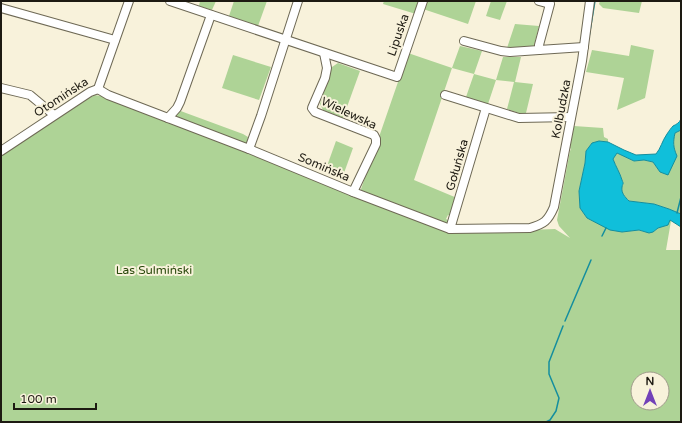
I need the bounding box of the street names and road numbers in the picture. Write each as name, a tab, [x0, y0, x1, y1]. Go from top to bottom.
street label: Lipuska	[384, 12, 412, 58]
street label: Otomińska	[31, 74, 91, 120]
street label: Kolbudzka	[548, 78, 574, 140]
street label: Wielewska	[319, 94, 379, 132]
street label: Gołuńska	[443, 138, 471, 192]
street label: Somińska	[296, 150, 352, 184]

